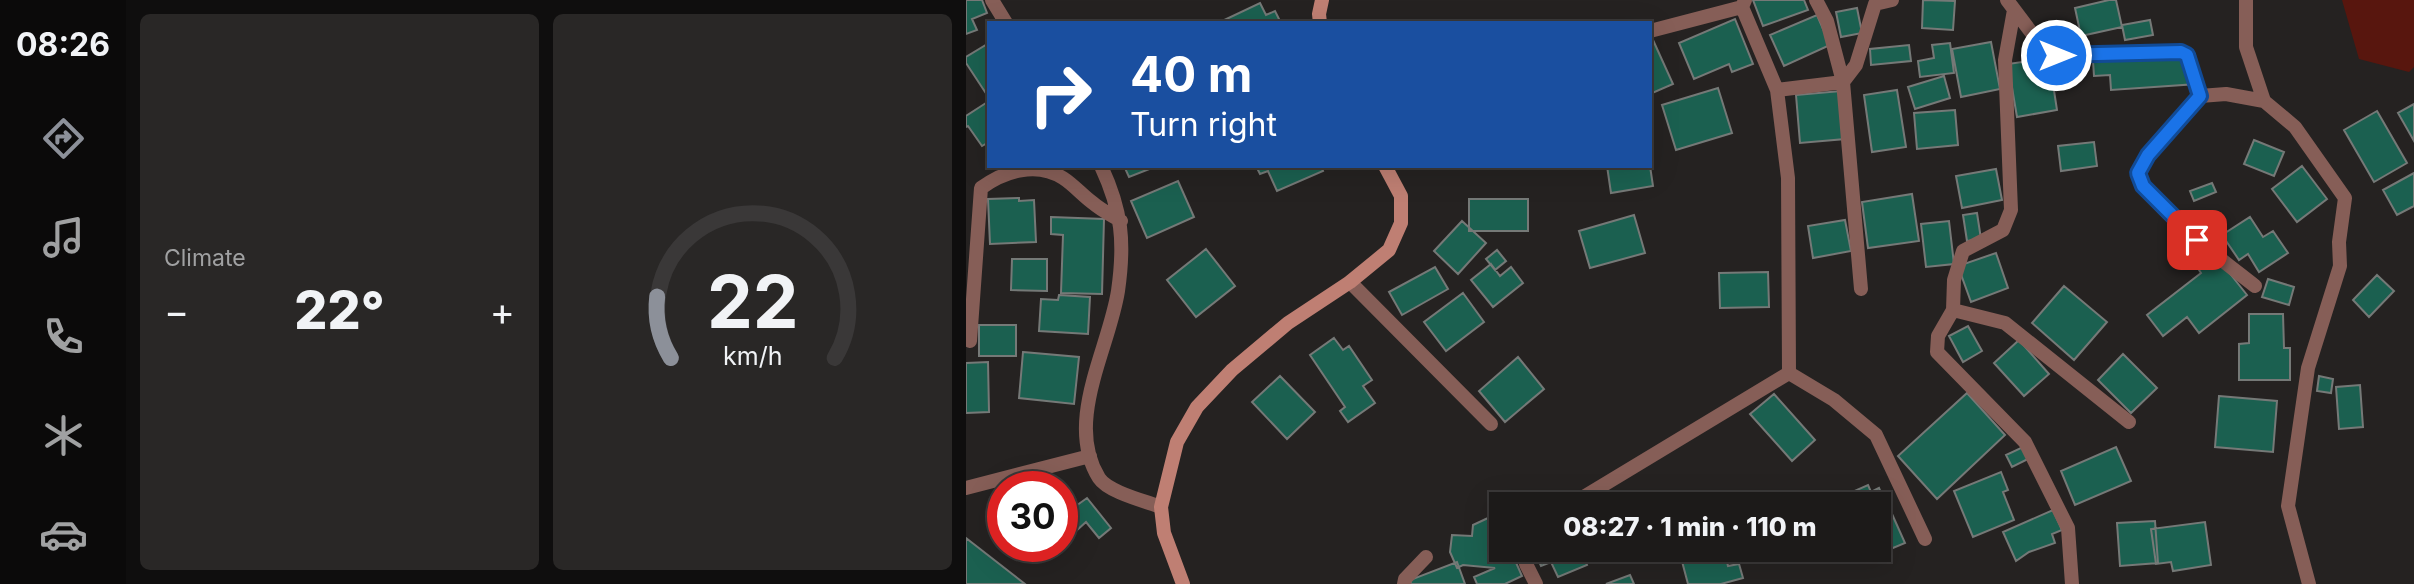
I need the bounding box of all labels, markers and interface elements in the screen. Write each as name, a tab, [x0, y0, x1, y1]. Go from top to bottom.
position arrow	[2019, 18, 2093, 92]
text: 08:26	[16, 25, 110, 64]
text: 40 m	[1130, 45, 1253, 104]
icon: right	[1015, 49, 1106, 140]
text: Turn right	[1130, 105, 1277, 144]
icon: directions	[39, 114, 88, 163]
pin	[2167, 210, 2227, 270]
icon: music	[39, 213, 88, 262]
icon: arrive	[2178, 221, 2216, 259]
text: Climate	[164, 244, 246, 272]
text: 22	[707, 257, 798, 346]
text: 22°	[294, 279, 385, 342]
text: −	[164, 288, 189, 334]
text: +	[490, 288, 515, 334]
icon: phone	[39, 312, 88, 361]
text: km/h	[723, 341, 782, 371]
icon: climate	[39, 411, 88, 460]
speed limit sign: 30	[987, 471, 1078, 562]
icon: car	[39, 510, 88, 559]
text: 08:27 · 1 min · 110 m	[1563, 511, 1817, 542]

